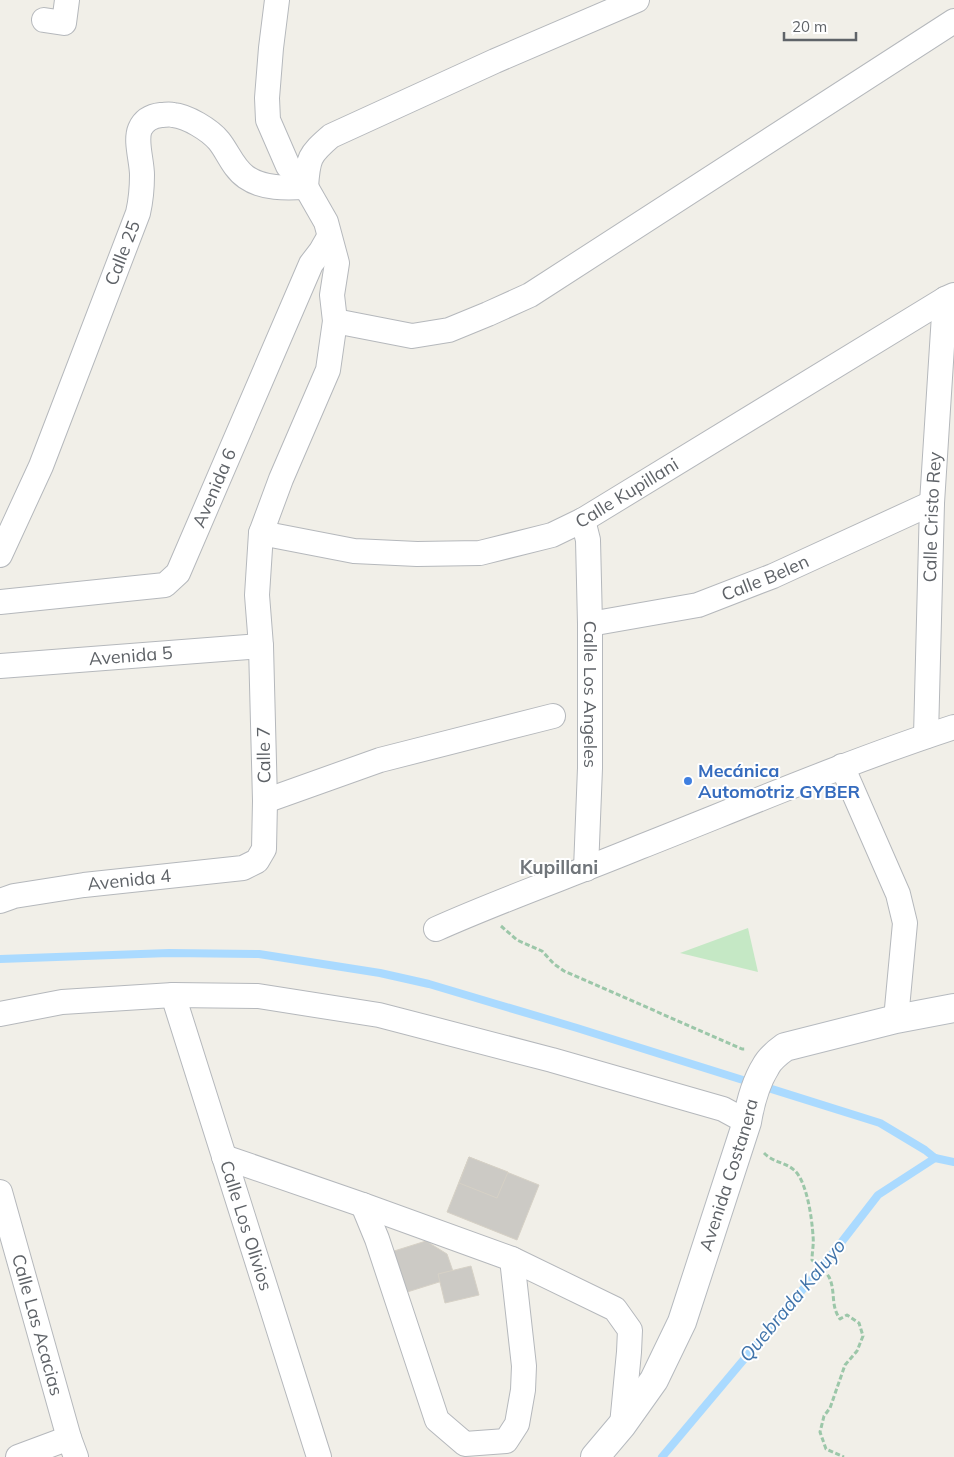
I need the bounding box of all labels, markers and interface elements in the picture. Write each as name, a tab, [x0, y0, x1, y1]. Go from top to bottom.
scale bar	[784, 10, 856, 42]
text: 20 m	[792, 17, 827, 36]
street label: Calle 25	[99, 217, 145, 289]
street label: Avenida 6	[187, 445, 241, 531]
street label: Calle Cristo Rey	[918, 451, 946, 583]
street label: Calle Kupillani	[572, 452, 683, 533]
street label: Calle Belen	[718, 549, 812, 606]
street label: Calle Los Angeles	[579, 621, 602, 768]
street label: Avenida 5	[88, 641, 174, 670]
street label: Calle 7	[252, 726, 275, 784]
place label: Mecánica Automotriz GYBER	[698, 759, 860, 803]
marker: Mecánica Automotriz GYBER	[682, 775, 694, 787]
district label: Kupillani	[520, 855, 598, 879]
street label: Avenida 4	[86, 864, 172, 896]
street label: Avenida Costanera	[694, 1096, 763, 1254]
street label: Calle Los Olivios	[215, 1158, 278, 1294]
water label: Quebrada Kaluyo	[734, 1234, 850, 1366]
street label: Calle Las Acacias	[7, 1251, 69, 1398]

